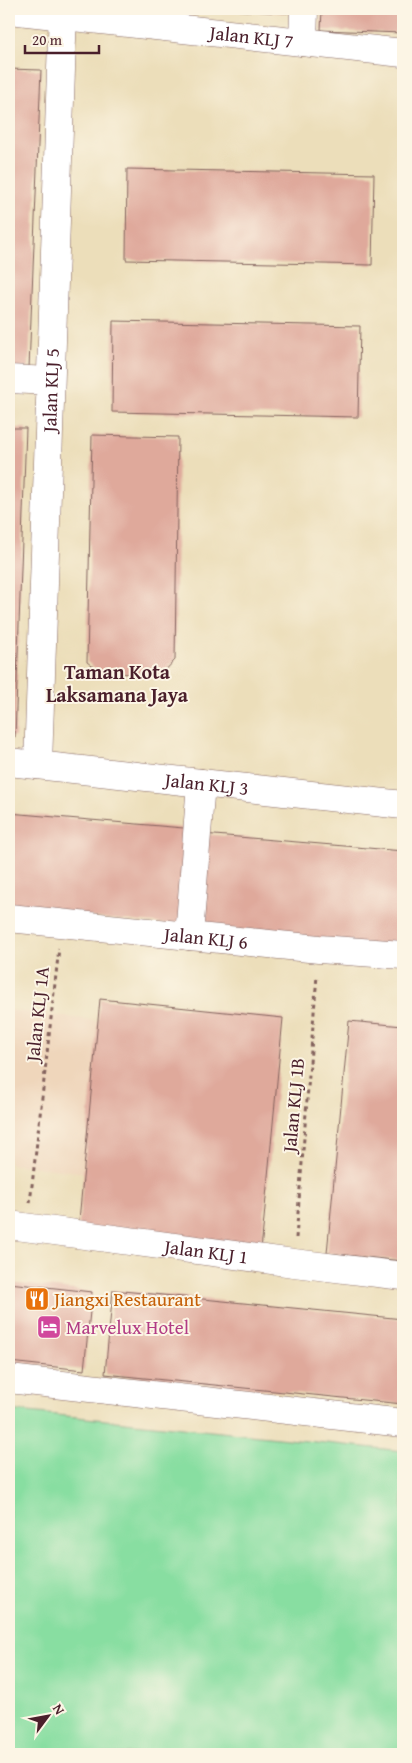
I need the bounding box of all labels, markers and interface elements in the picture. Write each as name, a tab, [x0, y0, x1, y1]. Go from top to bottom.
street label: Jalan KLJ 7	[206, 18, 295, 55]
scale bar	[25, 22, 99, 54]
text: 20 m	[32, 29, 63, 50]
street label: Jalan KLJ 5	[35, 348, 66, 435]
district label: Taman Kota Laksamana Jaya	[46, 657, 189, 709]
street label: Jalan KLJ 3	[162, 765, 250, 802]
street label: Jalan KLJ 6	[161, 919, 249, 956]
street label: Jalan KLJ 1A	[18, 965, 56, 1065]
street label: Jalan KLJ 1B	[275, 1057, 311, 1155]
street label: Jalan KLJ 1	[161, 1232, 250, 1271]
place label: Jiangxi Restaurant	[52, 1285, 201, 1313]
restaurant icon: Jiangxi Restaurant	[24, 1286, 50, 1312]
place label: Marvelux Hotel	[66, 1313, 189, 1341]
hotel icon: Marvelux Hotel	[36, 1314, 62, 1340]
north arrow	[22, 1690, 72, 1740]
text: N	[48, 1700, 70, 1719]

